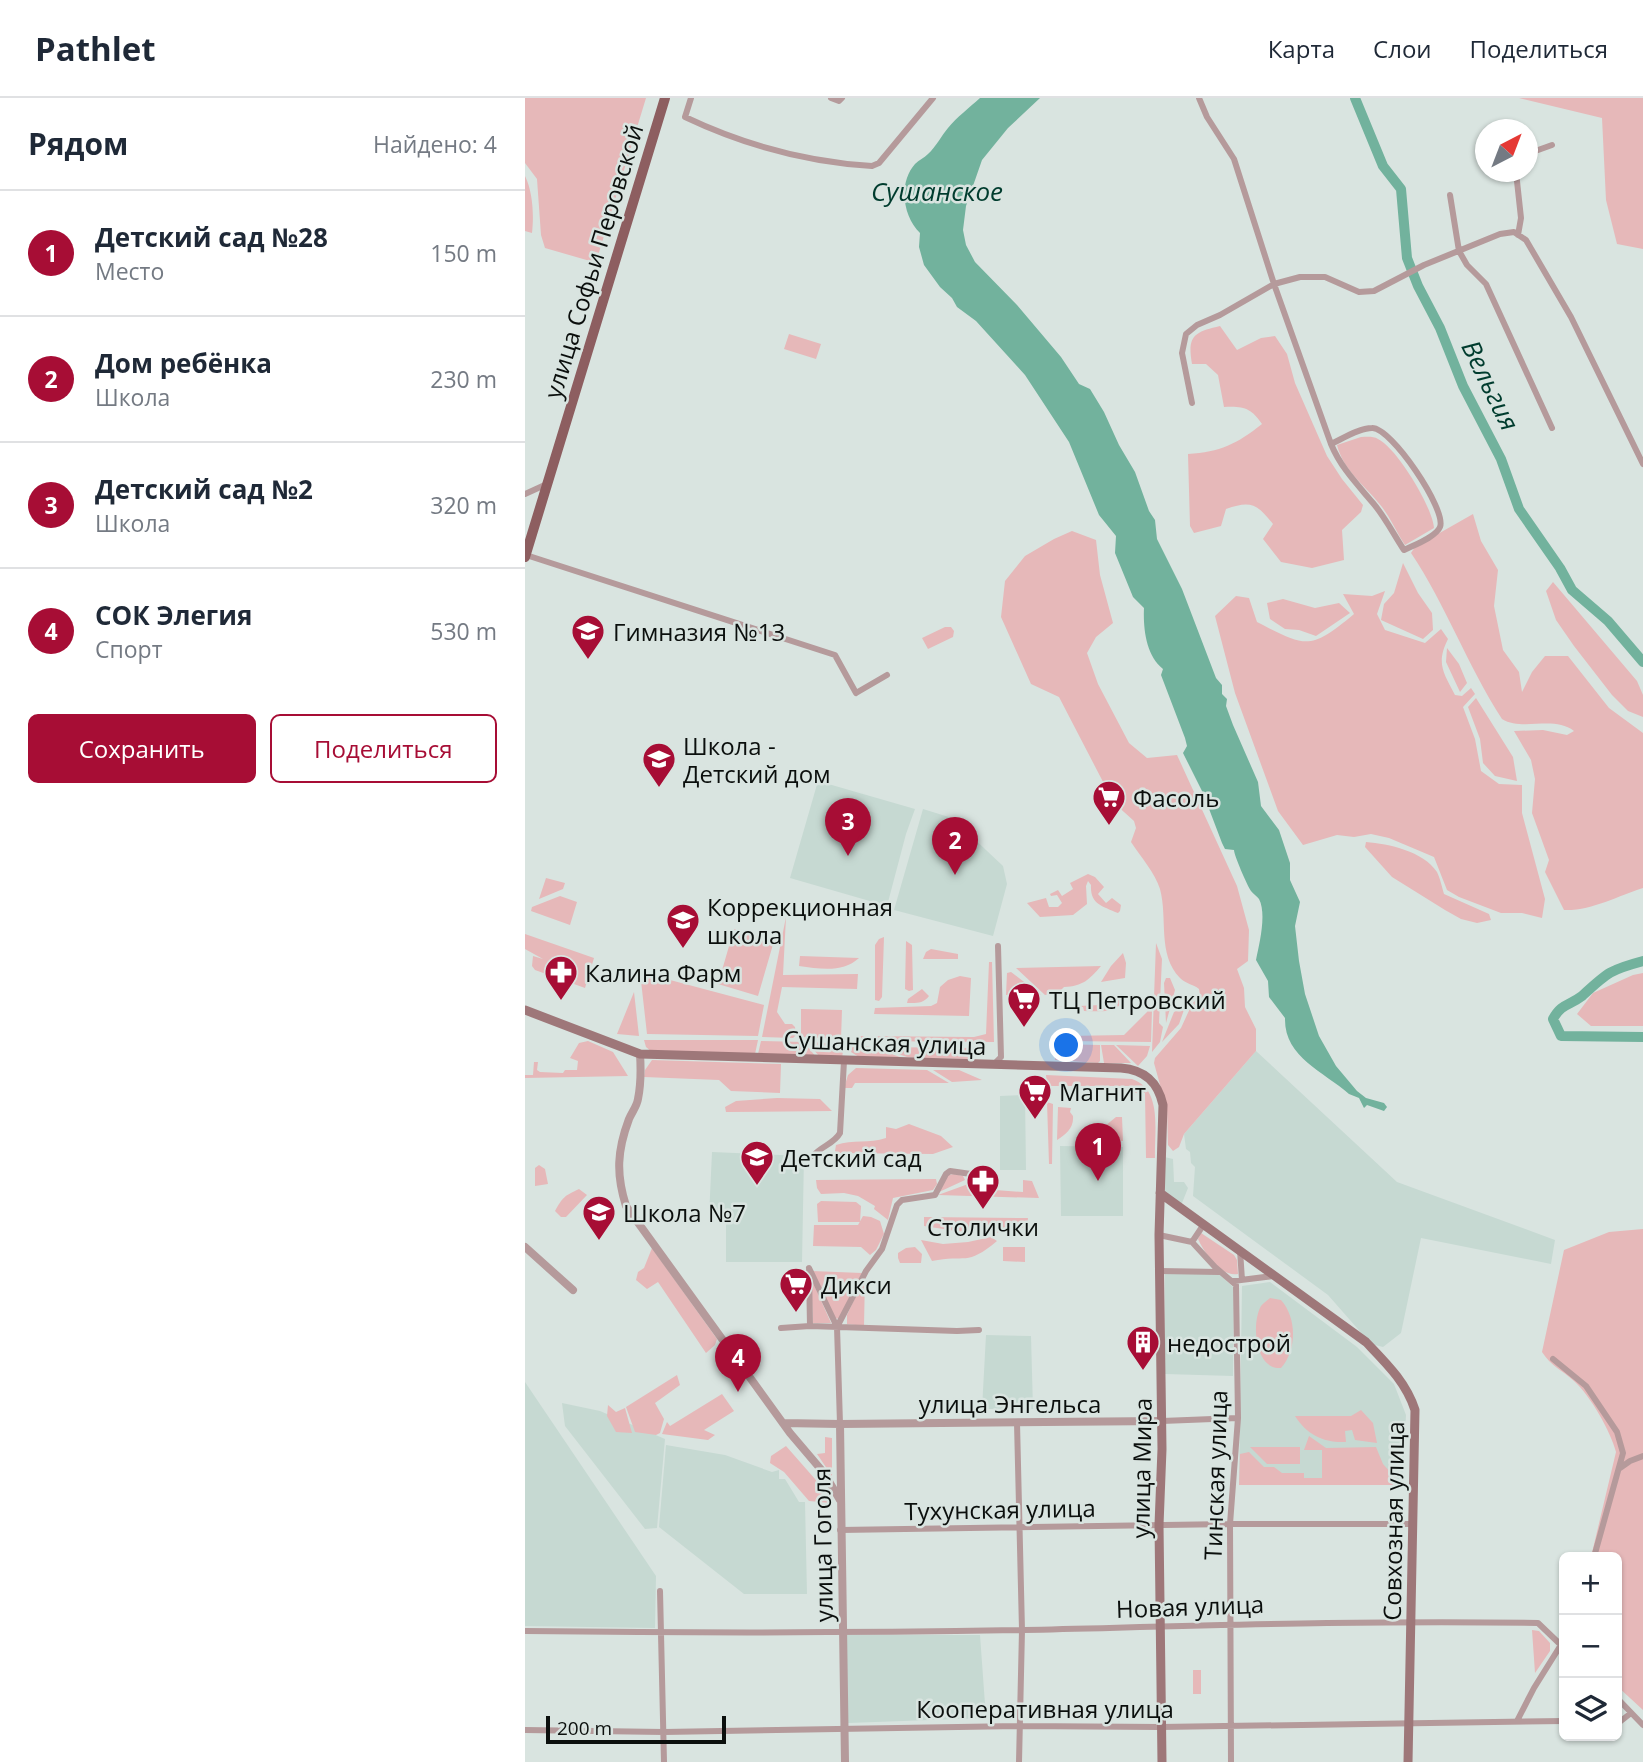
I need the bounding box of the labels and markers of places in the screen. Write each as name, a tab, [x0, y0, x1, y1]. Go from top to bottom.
school or university icon: Гимназия №13	[569, 612, 607, 661]
place label: Гимназия №13	[613, 615, 785, 648]
place label: Школа - Детский дом	[683, 729, 831, 790]
school or university icon: Школа - Детский дом	[640, 740, 678, 789]
supermarket icon: Фасоль	[1090, 778, 1128, 827]
place label: Фасоль	[1133, 781, 1219, 814]
pin: 3	[825, 798, 871, 856]
pin: 2	[932, 817, 978, 875]
place label: Коррекционная школа	[707, 890, 893, 951]
school or university icon: Коррекционная школа	[664, 901, 702, 950]
pharmacy icon: Калина Фарм	[542, 953, 580, 1002]
place label: Калина Фарм	[585, 956, 741, 989]
supermarket icon: ТЦ Петровский	[1005, 980, 1043, 1029]
place label: ТЦ Петровский	[1049, 983, 1226, 1016]
supermarket icon: Магнит	[1016, 1072, 1054, 1121]
place label: Магнит	[1059, 1075, 1146, 1108]
pin: 1	[1075, 1123, 1121, 1181]
school or university icon: Детский сад	[738, 1138, 776, 1187]
place label: Детский сад	[781, 1141, 922, 1174]
pharmacy icon: Столички	[964, 1162, 1002, 1211]
school or university icon: Школа №7	[580, 1193, 618, 1242]
place label: Школа №7	[623, 1196, 746, 1229]
place label: Столички	[927, 1210, 1039, 1243]
supermarket icon: Дикси	[777, 1265, 815, 1314]
place label: Дикси	[821, 1268, 892, 1301]
building icon: недострой	[1124, 1323, 1162, 1372]
place label: недострой	[1167, 1326, 1291, 1359]
pin: 4	[715, 1334, 761, 1392]

